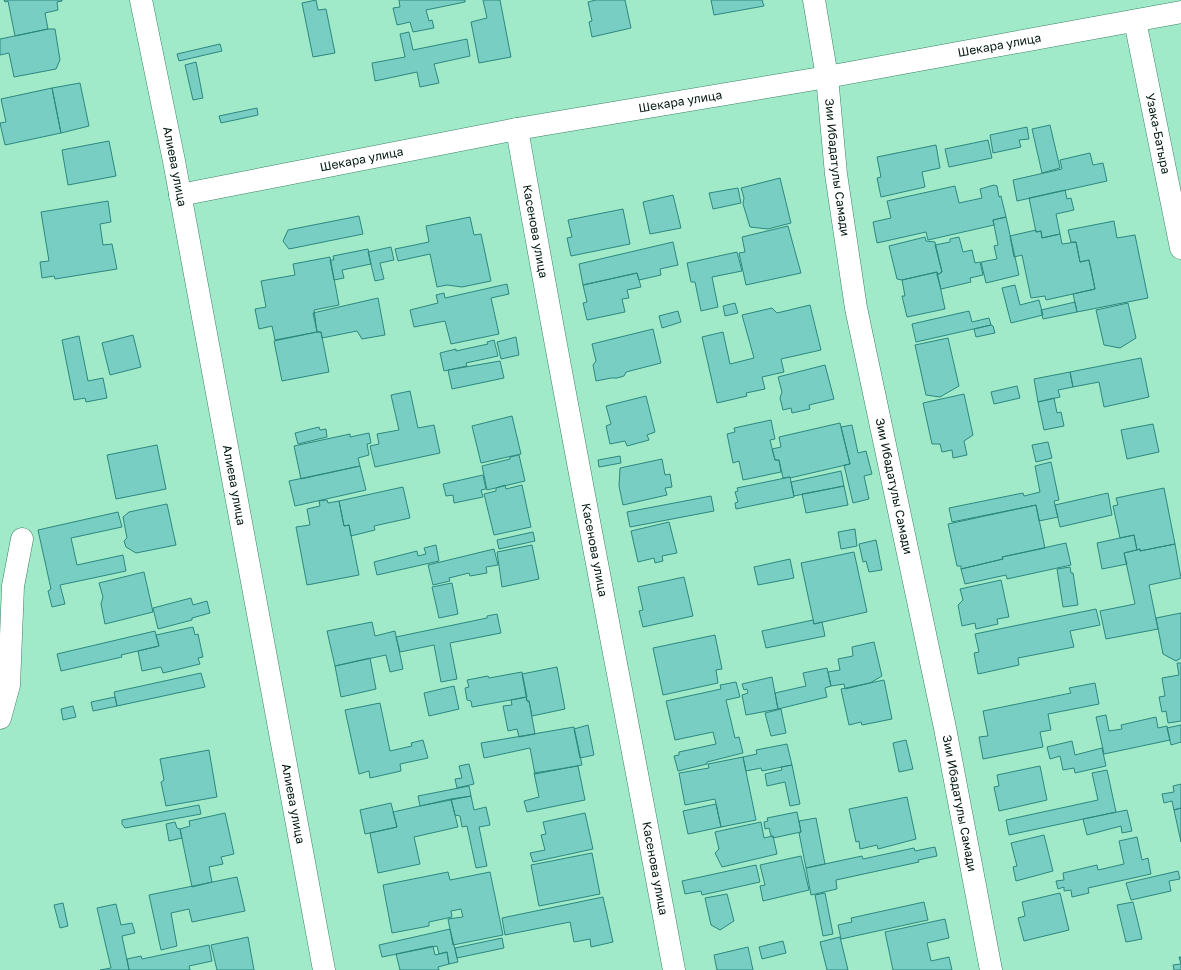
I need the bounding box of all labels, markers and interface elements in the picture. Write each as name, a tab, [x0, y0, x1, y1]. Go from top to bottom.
street label: Шекара улица	[956, 30, 1042, 60]
street label: Шекара улица	[637, 87, 723, 116]
street label: Узака-Батыра	[1143, 92, 1174, 175]
street label: Зии Ибадатулы Самади	[822, 98, 853, 237]
street label: Алиева улица	[160, 125, 190, 208]
street label: Шекара улица	[319, 143, 404, 174]
street label: Касенова улица	[520, 183, 551, 279]
street label: Зии Ибадатулы Самади	[872, 416, 916, 555]
street label: Алиева улица	[220, 444, 249, 526]
street label: Касенова улица	[579, 502, 611, 598]
street label: Зии Ибадатулы Самади	[939, 734, 980, 873]
street label: Алиева улица	[279, 762, 308, 845]
street label: Касенова улица	[639, 820, 672, 916]

